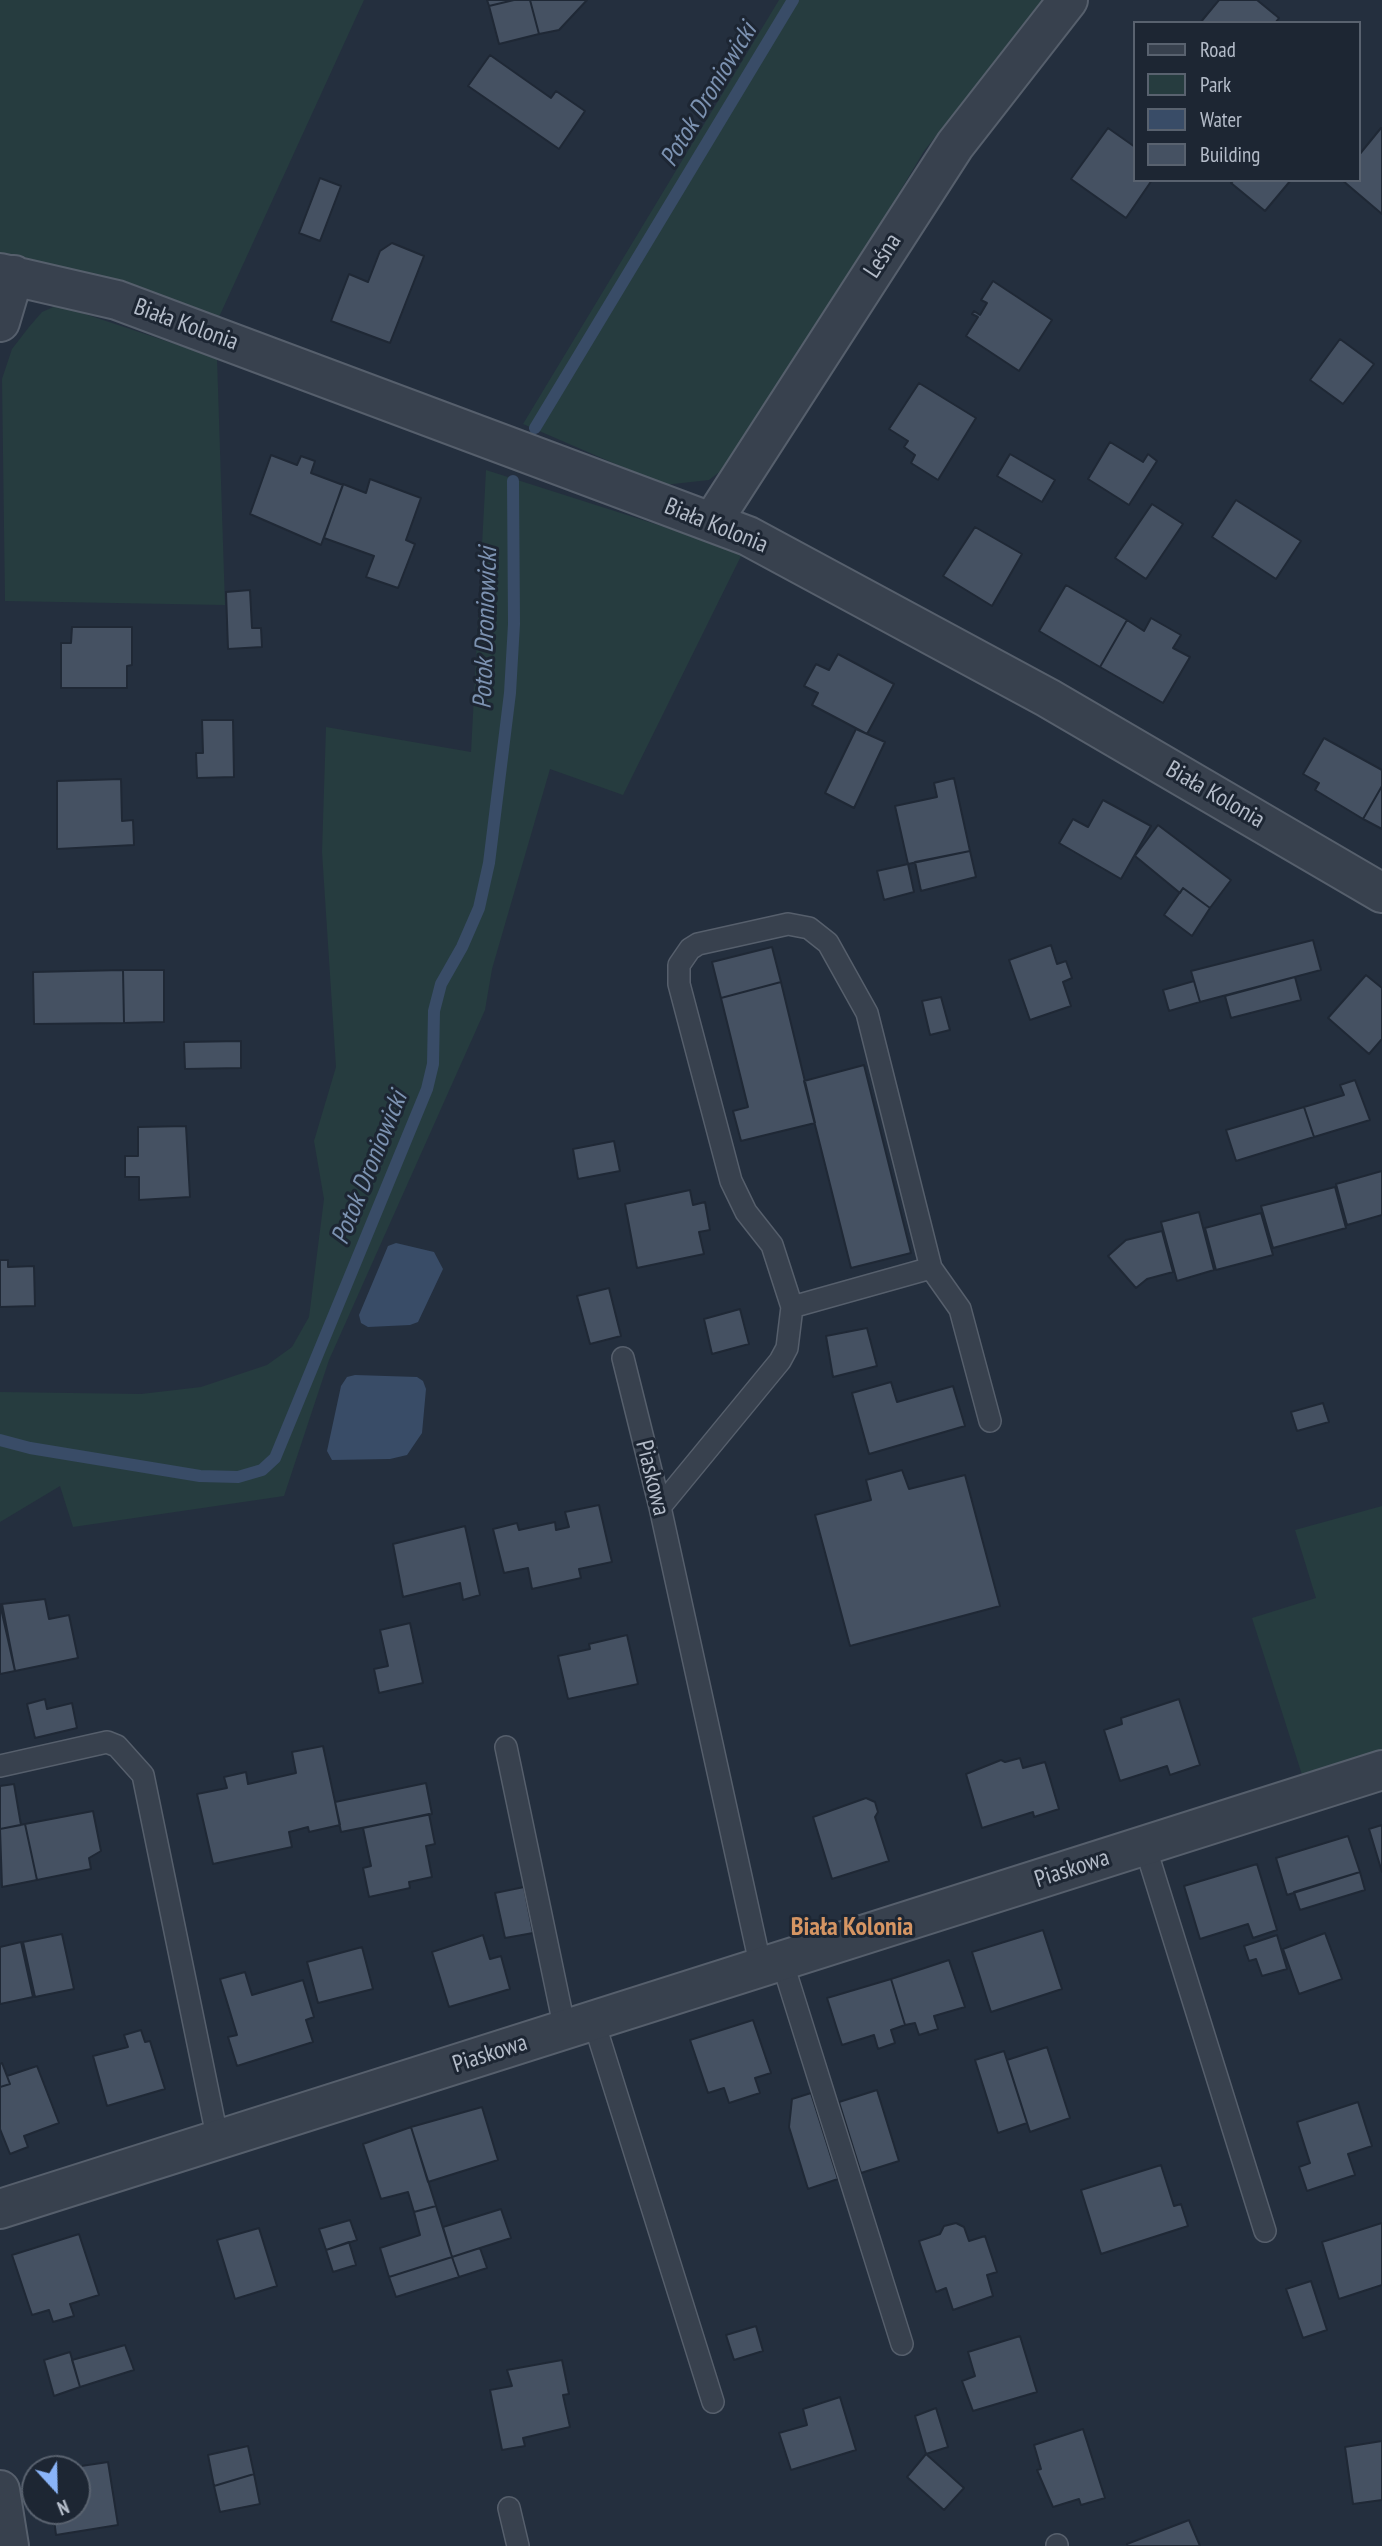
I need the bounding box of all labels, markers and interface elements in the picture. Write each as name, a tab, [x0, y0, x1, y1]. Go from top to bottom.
water label: Potok Droniowicki	[654, 18, 764, 172]
legend	[1134, 21, 1361, 182]
text: Road	[1200, 36, 1236, 63]
text: Park	[1200, 71, 1231, 98]
text: Water	[1200, 106, 1242, 133]
text: Building	[1200, 141, 1260, 168]
street label: Leśna	[858, 228, 908, 284]
street label: Biała Kolonia	[130, 293, 242, 357]
street label: Biała Kolonia	[660, 492, 772, 560]
water label: Potok Droniowicki	[468, 547, 504, 709]
street label: Biała Kolonia	[1161, 755, 1269, 835]
water label: Potok Droniowicki	[325, 1087, 415, 1249]
street label: Piaskowa	[629, 1437, 675, 1519]
street label: Piaskowa	[1031, 1843, 1113, 1895]
district label: Biała Kolonia	[791, 1912, 913, 1944]
street label: Piaskowa	[449, 2028, 531, 2080]
north arrow	[21, 2455, 91, 2525]
text: N	[54, 2495, 72, 2521]

